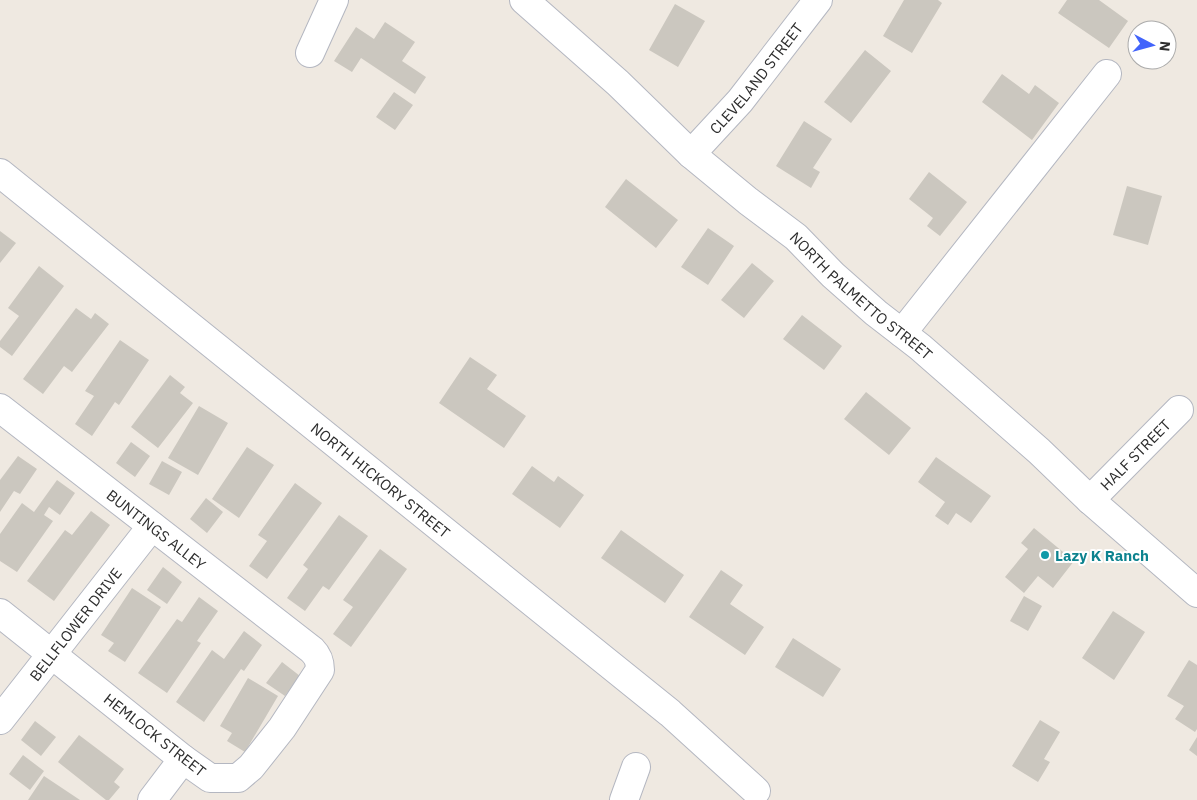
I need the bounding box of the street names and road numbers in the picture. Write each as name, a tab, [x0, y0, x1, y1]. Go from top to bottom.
street label: CLEVELAND STREET	[705, 18, 807, 138]
street label: NORTH PALMETTO STREET	[786, 227, 937, 364]
street label: HALF STREET	[1096, 415, 1175, 494]
street label: NORTH HICKORY STREET	[307, 418, 454, 542]
street label: BUNTINGS ALLEY	[103, 485, 210, 574]
street label: BELLFLOWER DRIVE	[25, 564, 125, 684]
street label: HEMLOCK STREET	[100, 689, 210, 781]

